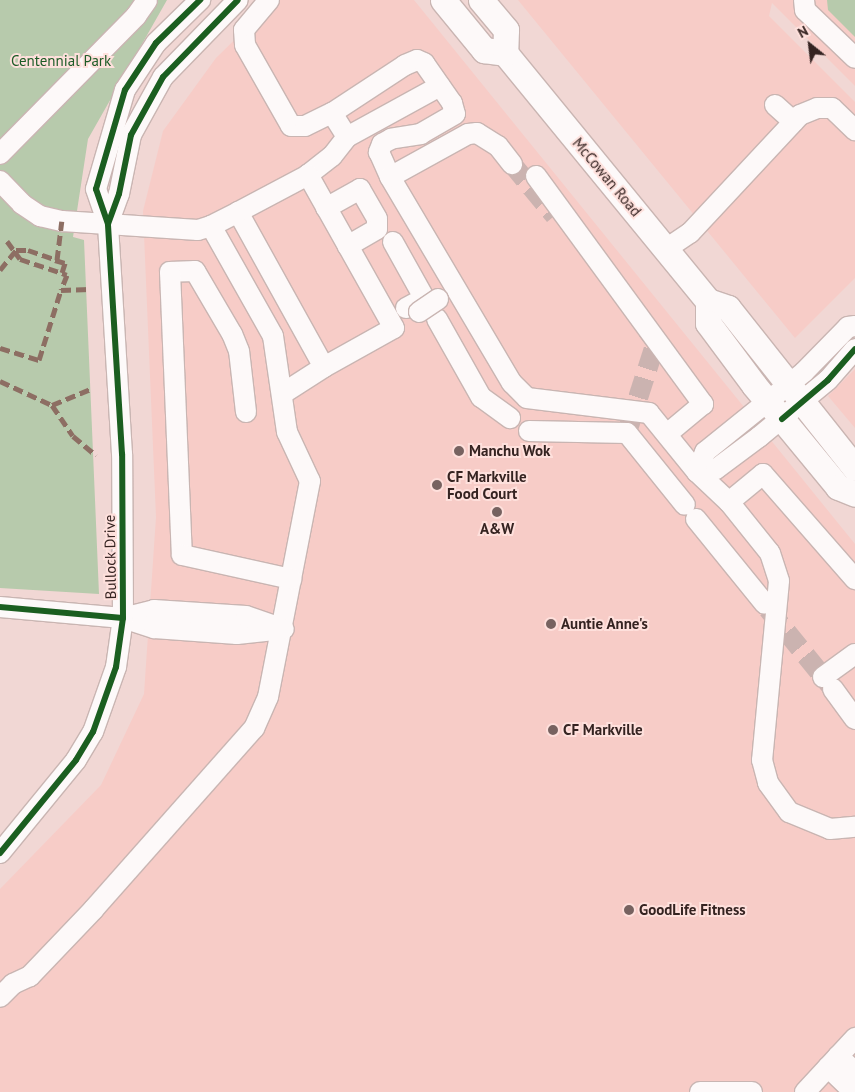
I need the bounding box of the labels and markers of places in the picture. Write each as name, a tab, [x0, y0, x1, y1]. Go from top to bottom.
place label: Manchu Wok	[469, 442, 551, 460]
marker: Manchu Wok	[453, 445, 465, 457]
place label: CF Markville Food Court	[447, 467, 527, 502]
marker: CF Markville Food Court	[431, 479, 443, 491]
marker: A&W	[491, 506, 503, 518]
place label: A&W	[480, 520, 514, 538]
place label: Auntie Anne's	[561, 615, 648, 633]
marker: Auntie Anne's	[545, 618, 557, 630]
place label: CF Markville	[563, 721, 643, 739]
marker: CF Markville	[547, 724, 559, 736]
place label: GoodLife Fitness	[639, 901, 746, 919]
marker: GoodLife Fitness	[623, 904, 635, 916]

